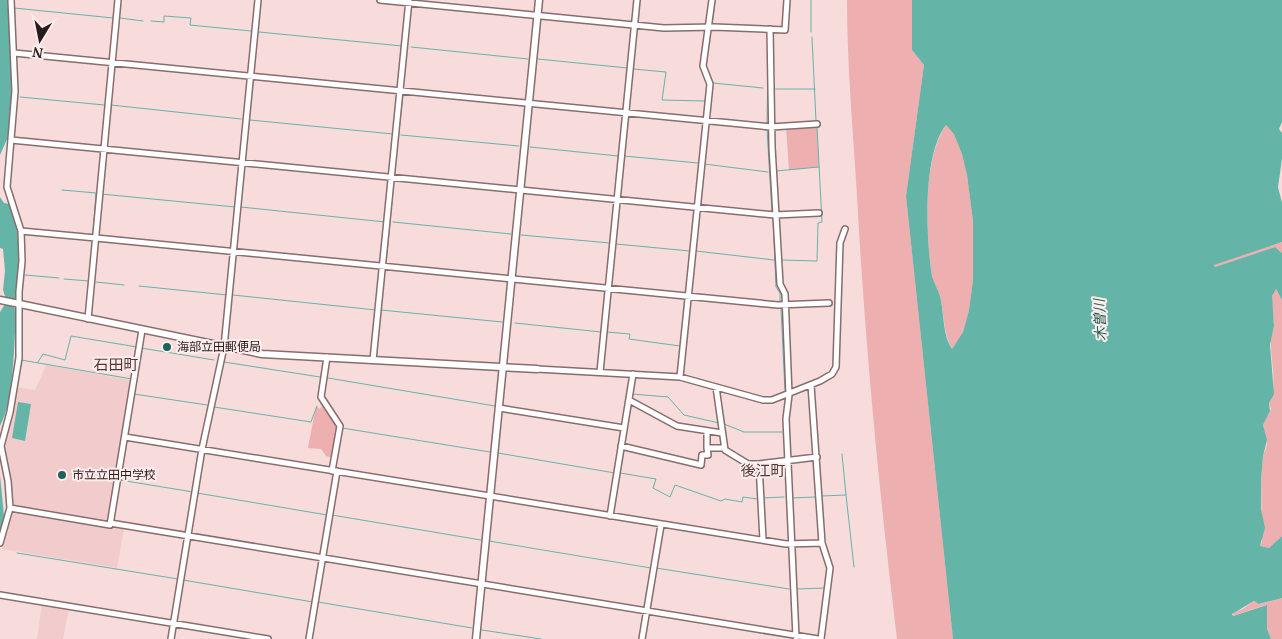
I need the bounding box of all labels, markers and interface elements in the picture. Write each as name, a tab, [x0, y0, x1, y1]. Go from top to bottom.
north arrow	[15, 15, 65, 65]
text: N	[30, 43, 45, 64]
water label: 木曽川	[1089, 297, 1110, 341]
place label: 海部立田郵便局	[177, 339, 261, 354]
marker: 海部立田郵便局	[161, 341, 173, 353]
district label: 石田町	[93, 354, 139, 374]
district label: 後江町	[740, 460, 786, 480]
place label: 市立立田中学校	[72, 467, 156, 482]
marker: 市立立田中学校	[56, 469, 68, 481]

